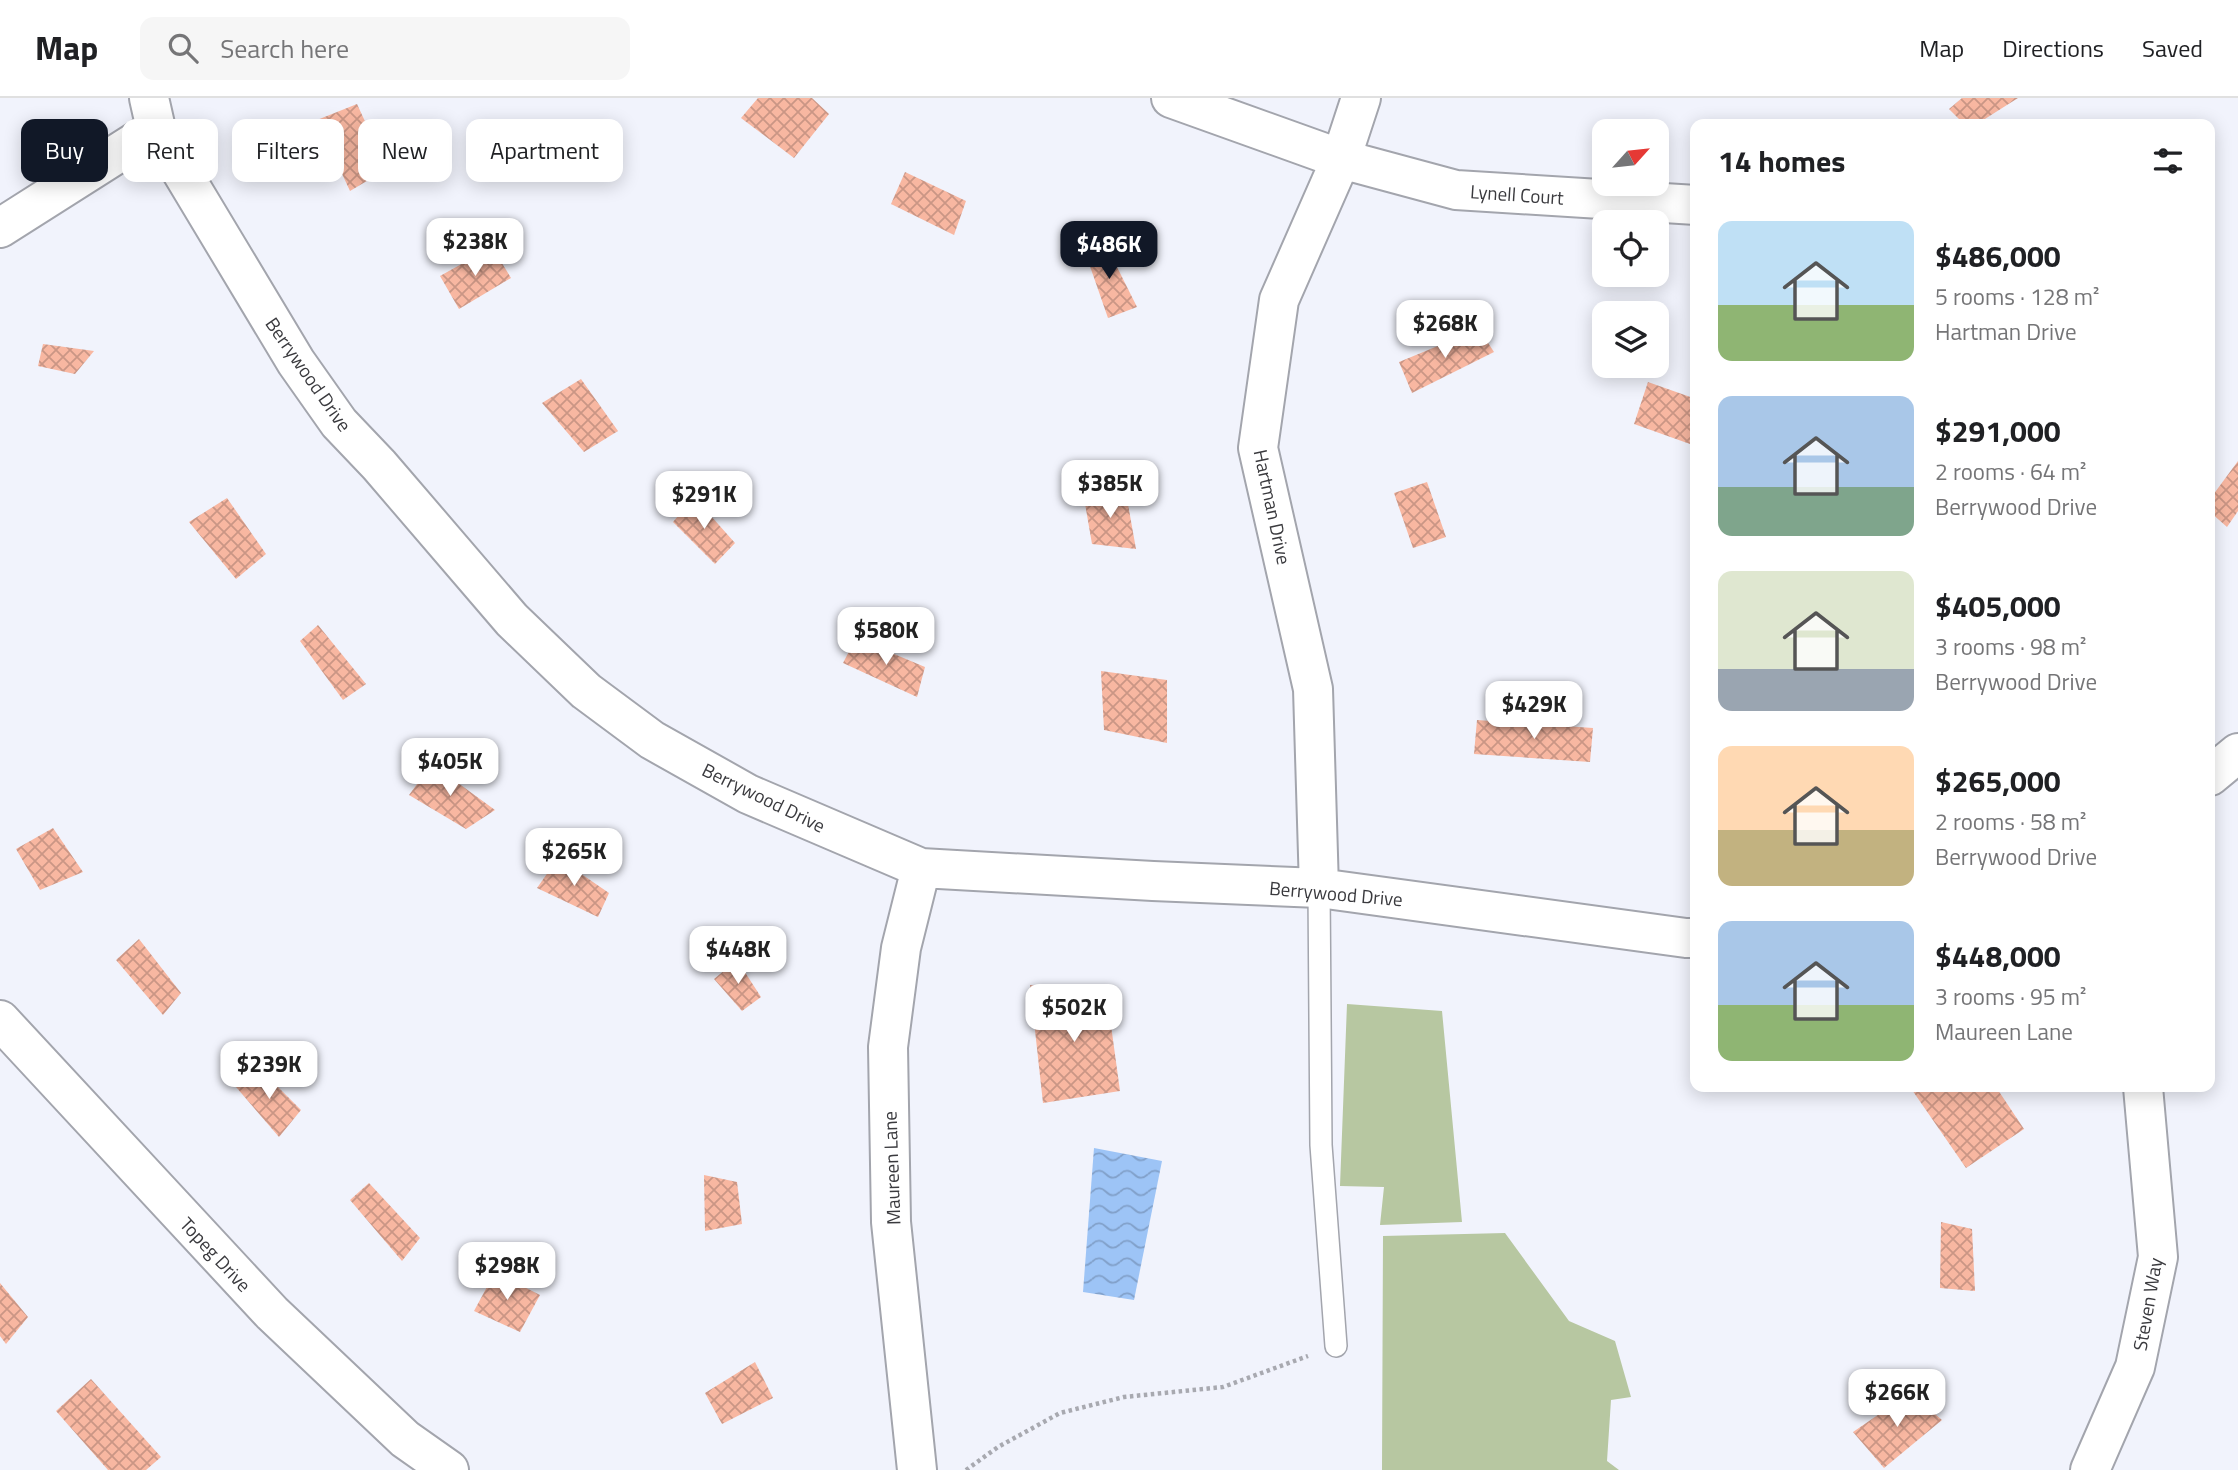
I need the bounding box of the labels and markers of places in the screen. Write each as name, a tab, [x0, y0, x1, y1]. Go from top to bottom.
pin: $238K	[426, 218, 524, 278]
pin: $486K	[1060, 222, 1158, 281]
pin: $268K	[1396, 300, 1494, 360]
pin: $385K	[1061, 460, 1159, 520]
pin: $291K	[655, 472, 753, 531]
pin: $580K	[837, 608, 935, 667]
pin: $429K	[1485, 682, 1583, 741]
pin: $405K	[401, 738, 499, 798]
pin: $265K	[525, 828, 623, 888]
pin: $448K	[689, 926, 787, 986]
pin: $502K	[1025, 984, 1123, 1044]
pin: $239K	[220, 1042, 318, 1101]
pin: $298K	[458, 1242, 556, 1302]
pin: $266K	[1848, 1370, 1946, 1429]

